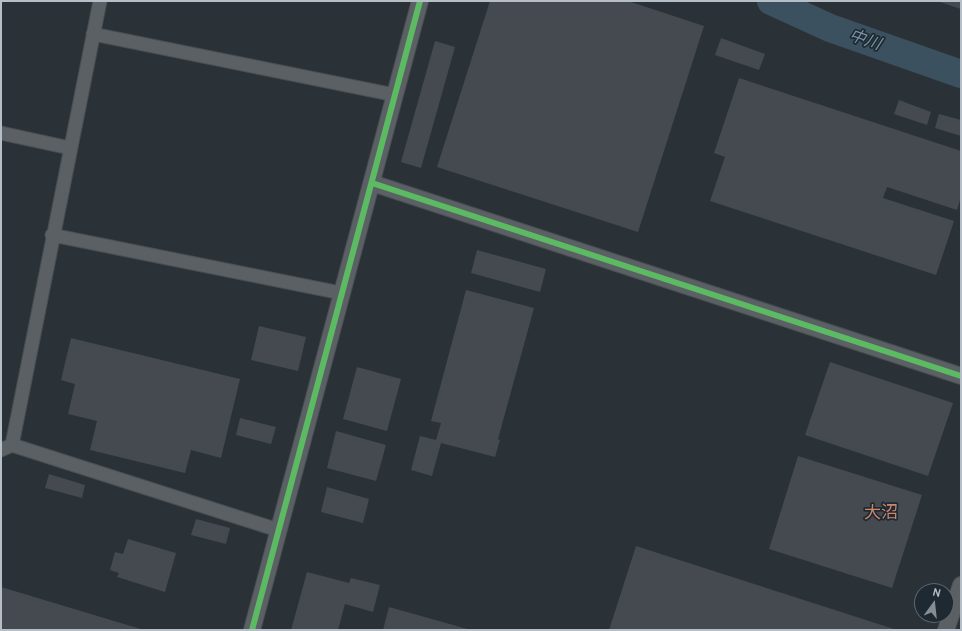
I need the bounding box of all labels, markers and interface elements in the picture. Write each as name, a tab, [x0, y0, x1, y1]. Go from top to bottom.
water label: 中川	[847, 26, 883, 54]
district label: 大沼	[864, 503, 898, 523]
north arrow	[914, 583, 954, 623]
text: N	[931, 585, 942, 600]

